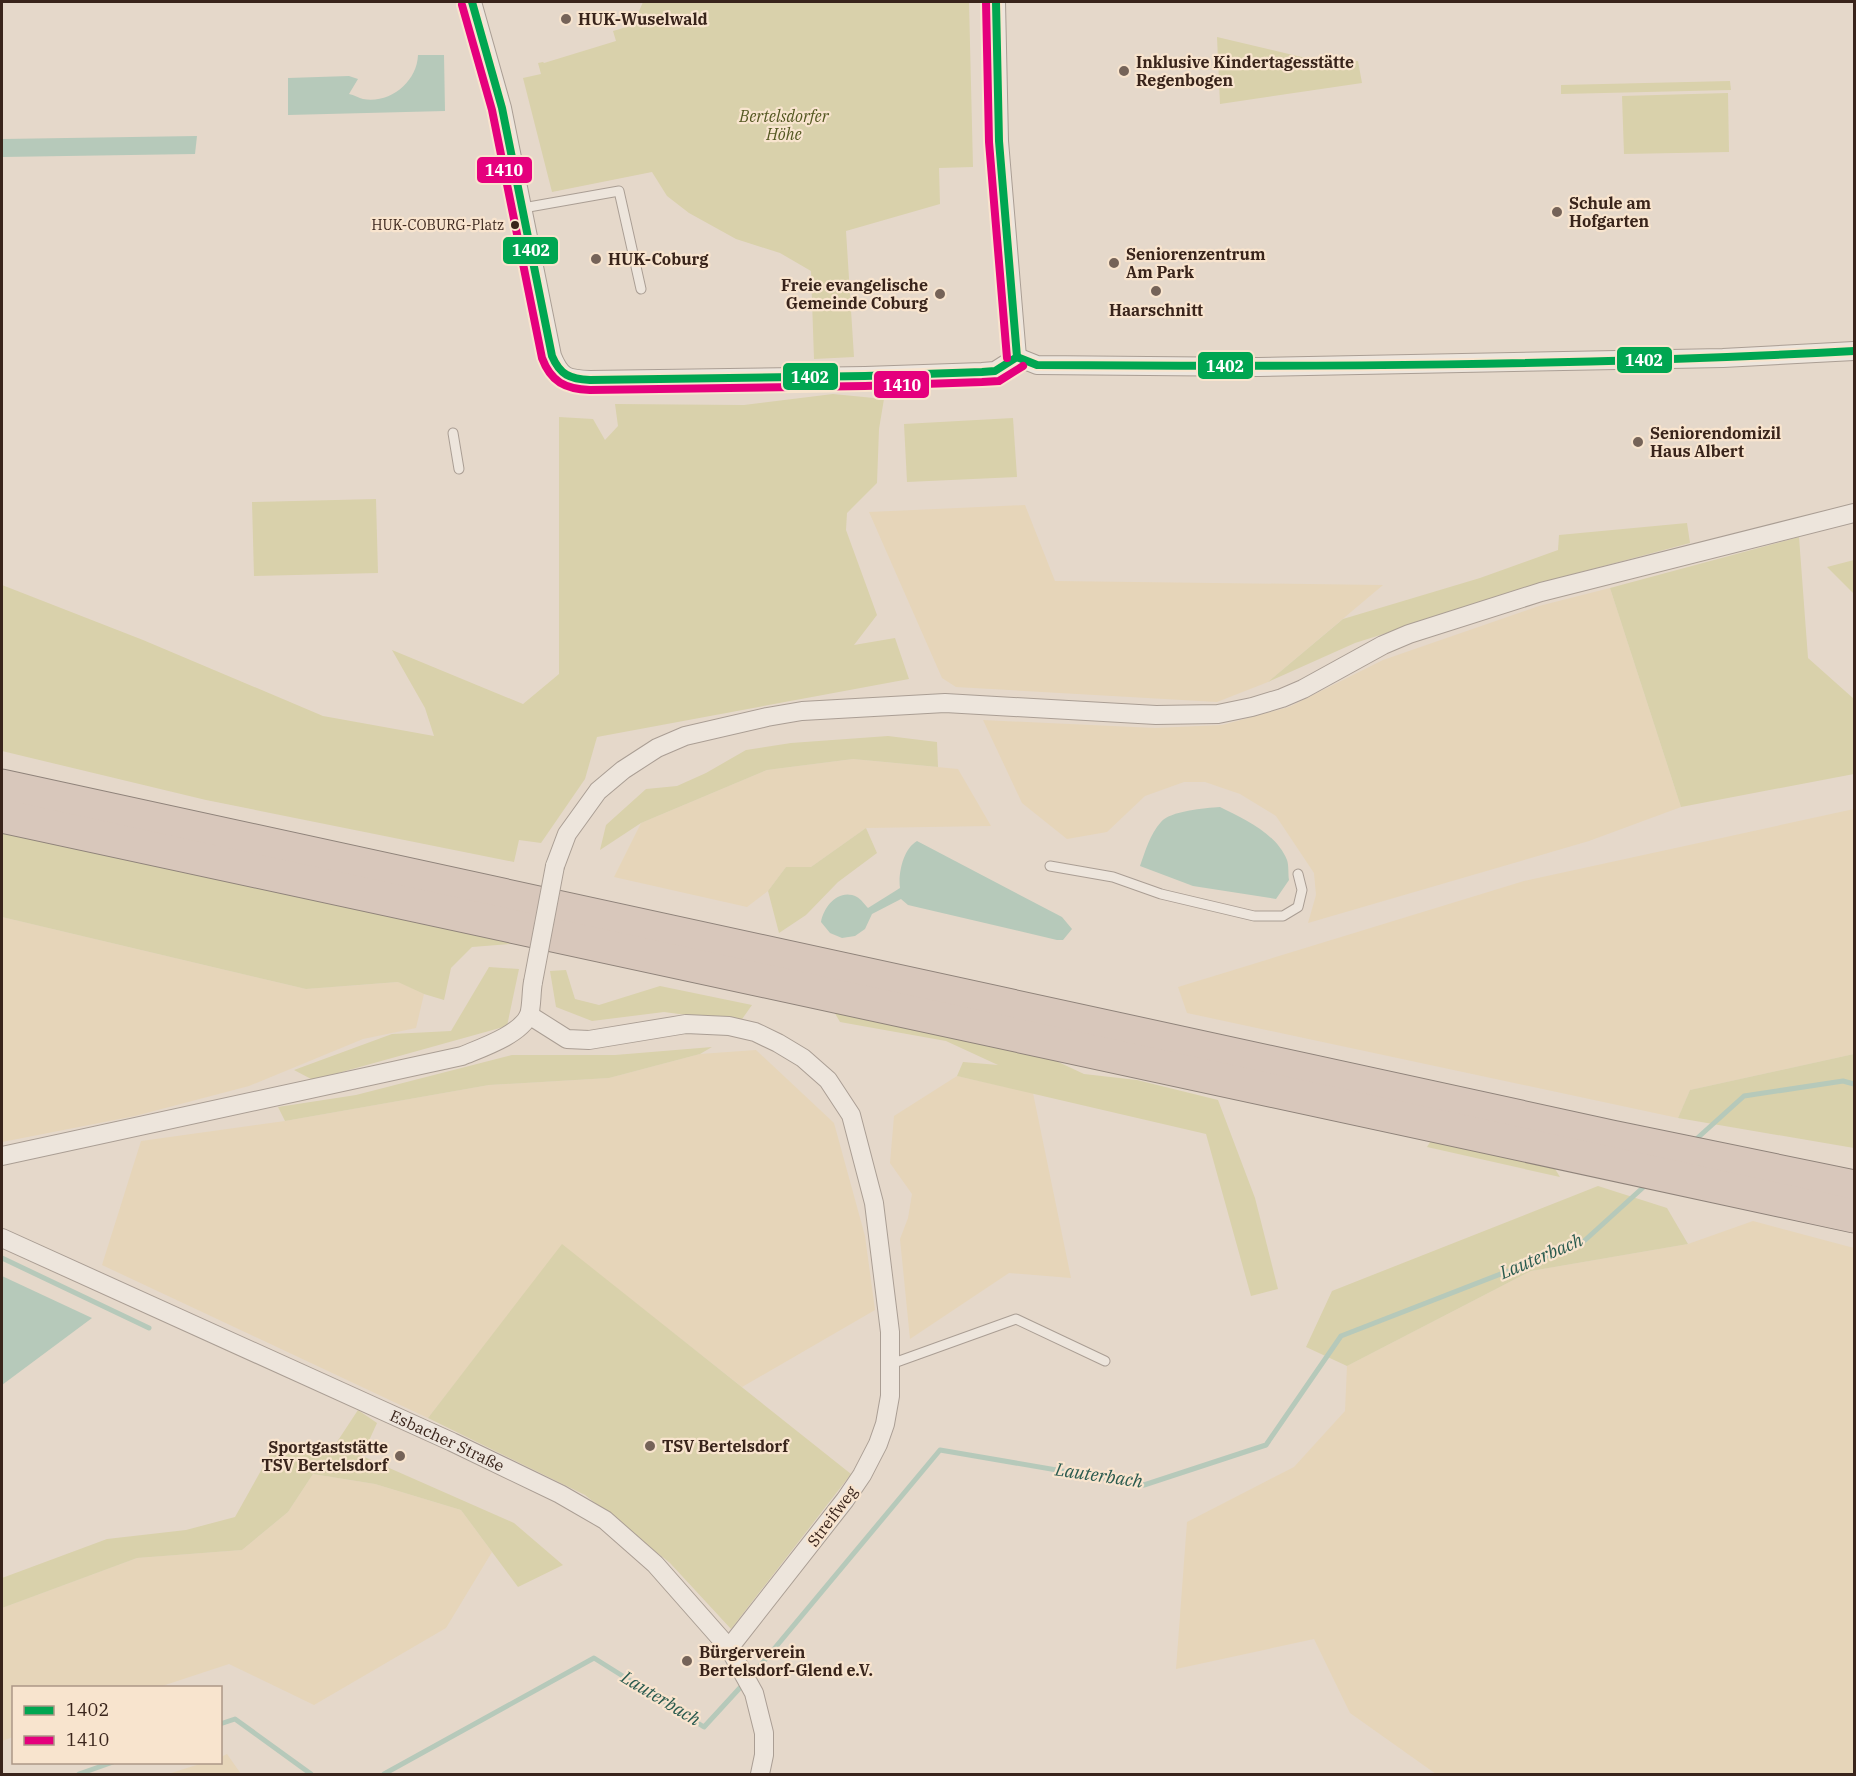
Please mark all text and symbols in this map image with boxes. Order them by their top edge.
place label: HUK-Wuselwald [578,9,708,29]
marker: HUK-Wuselwald [559,12,573,26]
place label: Inklusive Kindertagesstätte Regenbogen [1136,52,1354,90]
marker: Inklusive Kindertagesstätte Regenbogen [1117,64,1131,78]
park label: Bertelsdorfer Höhe [738,106,830,144]
line badge: 1410 [476,156,533,184]
text: 1410 [485,160,524,180]
place label: Schule am Hofgarten [1569,193,1652,231]
marker: Schule am Hofgarten [1550,205,1564,219]
place label: HUK-COBURG-Platz [372,216,504,234]
marker: HUK-COBURG-Platz [509,219,521,231]
line badge: 1402 [502,236,559,265]
text: 1402 [512,240,550,260]
place label: Seniorenzentrum Am Park [1126,244,1266,282]
place label: HUK-Coburg [608,249,709,269]
marker: HUK-Coburg [589,252,603,266]
marker: Seniorenzentrum Am Park [1107,256,1121,270]
place label: Freie evangelische Gemeinde Coburg [781,275,929,313]
marker: Haarschnitt [1149,284,1163,298]
marker: Freie evangelische Gemeinde Coburg [933,287,947,301]
place label: Haarschnitt [1109,300,1203,320]
line badge: 1402 [1616,346,1673,374]
text: 1402 [1625,350,1663,370]
line badge: 1402 [1197,351,1254,380]
text: 1402 [1206,356,1244,376]
line badge: 1402 [782,362,839,391]
text: 1402 [791,367,829,387]
line badge: 1410 [873,370,930,399]
text: 1410 [883,375,922,395]
place label: Seniorendomizil Haus Albert [1650,423,1781,461]
marker: Seniorendomizil Haus Albert [1631,435,1645,449]
water label: Lauterbach [1495,1228,1586,1284]
street label: Esbacher Straße [387,1405,508,1476]
place label: TSV Bertelsdorf [662,1436,790,1456]
place label: Sportgaststätte TSV Bertelsdorf [261,1437,390,1475]
marker: TSV Bertelsdorf [643,1439,657,1453]
marker: Sportgaststätte TSV Bertelsdorf [393,1449,407,1463]
water label: Lauterbach [1053,1457,1144,1493]
street label: Streifweg [803,1481,861,1550]
place label: Bürgerverein Bertelsdorf-Glend e.V. [699,1642,873,1680]
marker: Bürgerverein Bertelsdorf-Glend e.V. [680,1654,694,1668]
water label: Lauterbach [616,1665,705,1731]
legend [12,1686,222,1764]
text: 1402 [66,1698,109,1721]
text: 1410 [66,1728,109,1751]

